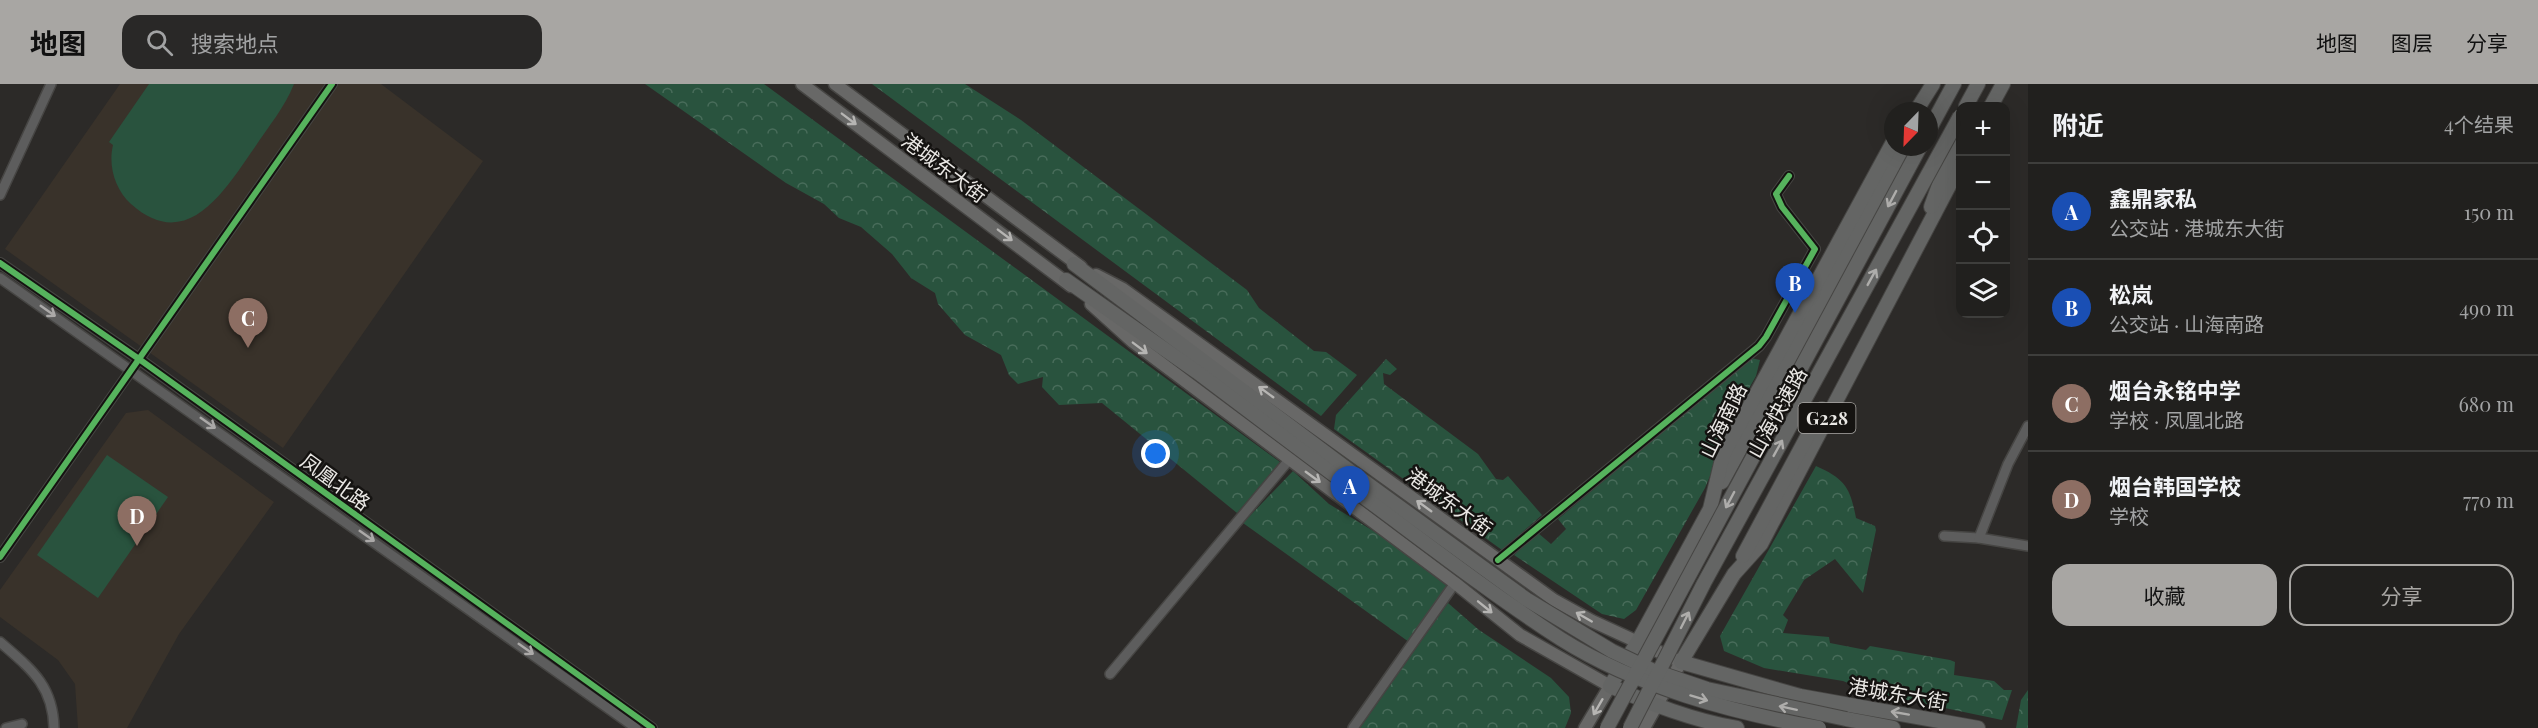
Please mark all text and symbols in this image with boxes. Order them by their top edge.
search box [122,15,542,69]
text: 地图 [30,24,86,61]
icon: search [143,26,176,59]
text: 搜索地点 [191,28,279,58]
text: 地图 [2316,28,2358,56]
text: 图层 [2391,28,2433,56]
text: 分享 [2466,28,2508,56]
north arrow [1884,102,1938,156]
map controls [1956,102,2010,318]
button: + [1956,102,2010,156]
text: 附近 [2052,107,2104,142]
text: 4个结果 [2444,110,2514,137]
one-way arrow [840,113,856,125]
street label: 港城东大街 [897,126,993,208]
button: − [1956,156,2010,210]
text: 鑫鼎家私 [2109,183,2197,213]
one-way arrow [1886,189,1897,207]
text: A [2065,198,2078,225]
text: 150 m [2464,198,2514,225]
button: locate [1956,210,2010,264]
text: 公交站 · 港城东大街 [2109,214,2284,241]
one-way arrow [997,229,1013,242]
pin: B [1776,264,1814,313]
button: layers [1956,264,2010,318]
one-way arrow [1867,269,1878,287]
text: 松岚 [2109,279,2153,309]
text: B [2065,294,2078,321]
text: 490 m [2459,294,2514,321]
pin: C [228,298,268,348]
one-way arrow [40,305,56,317]
text: 公交站 · 山海南路 [2109,310,2264,337]
one-way arrow [1132,341,1148,354]
street label: 山海快速路 [1740,362,1812,462]
text: 烟台永铭中学 [2109,375,2241,405]
street label: 山海南路 [1692,378,1752,462]
one-way arrow [1258,386,1274,398]
text: C [2064,390,2079,417]
text: 680 m [2459,390,2514,417]
road number: G228 [1798,403,1856,433]
text: 学校 · 凤凰北路 [2109,406,2244,433]
one-way arrow [199,417,215,429]
your location [1141,439,1170,468]
one-way arrow [1773,440,1784,458]
street label: 凤凰北路 [296,447,376,515]
street label: 港城东大街 [1402,461,1498,541]
pin: A [1330,466,1370,516]
one-way arrow [1305,471,1321,483]
text: 烟台韩国学校 [2109,471,2241,501]
text: D [2064,486,2079,513]
text: 770 m [2463,486,2514,513]
one-way arrow [1724,490,1735,508]
pin: D [118,496,156,546]
one-way arrow [1417,500,1433,512]
text: 学校 [2109,502,2149,529]
one-way arrow [358,530,374,542]
button: 收藏 [2052,564,2277,626]
button: 分享 [2289,564,2514,626]
one-way arrow [1477,601,1493,614]
one-way arrow [1576,611,1594,622]
one-way arrow [1680,611,1692,629]
one-way arrow [517,643,533,655]
street label: 港城东大街 [1846,671,1950,715]
one-way arrow [1689,694,1708,705]
one-way arrow [1591,698,1603,715]
one-way arrow [1779,702,1799,713]
one-way arrow [1890,708,1910,719]

